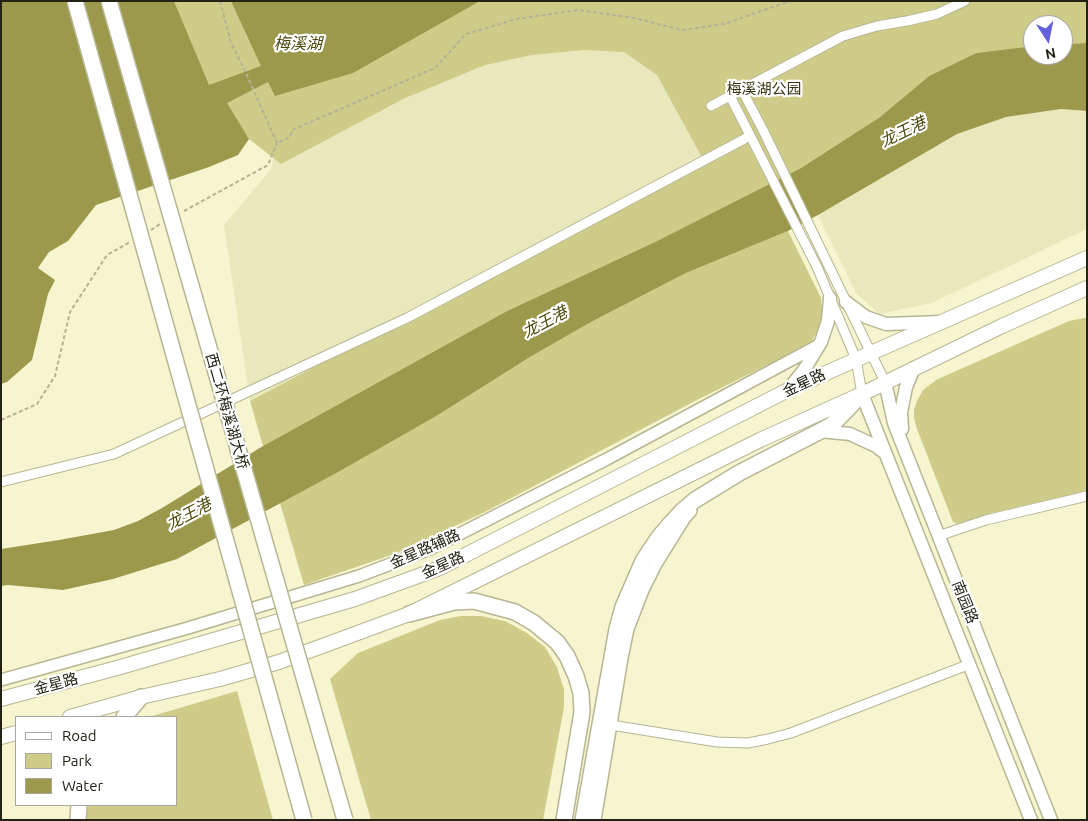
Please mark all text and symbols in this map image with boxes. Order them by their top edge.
north arrow [1023,15,1073,65]
water label: 梅溪湖 [274,34,322,54]
text: N [1044,45,1057,63]
park label: 梅溪湖公园 [727,80,801,98]
water label: 龙王港 [877,113,929,151]
water label: 龙王港 [519,302,571,342]
street label: 西二环梅溪湖大桥 [202,351,252,471]
street label: 金星路 [780,365,828,401]
water label: 龙王港 [163,494,215,534]
street label: 金星路辅路 [387,526,463,572]
street label: 金星路 [419,548,467,582]
street label: 南园路 [948,578,982,626]
street label: 金星路 [32,669,80,699]
legend [15,716,178,806]
text: Road [62,727,97,744]
text: Park [62,752,92,769]
text: Water [62,777,103,794]

